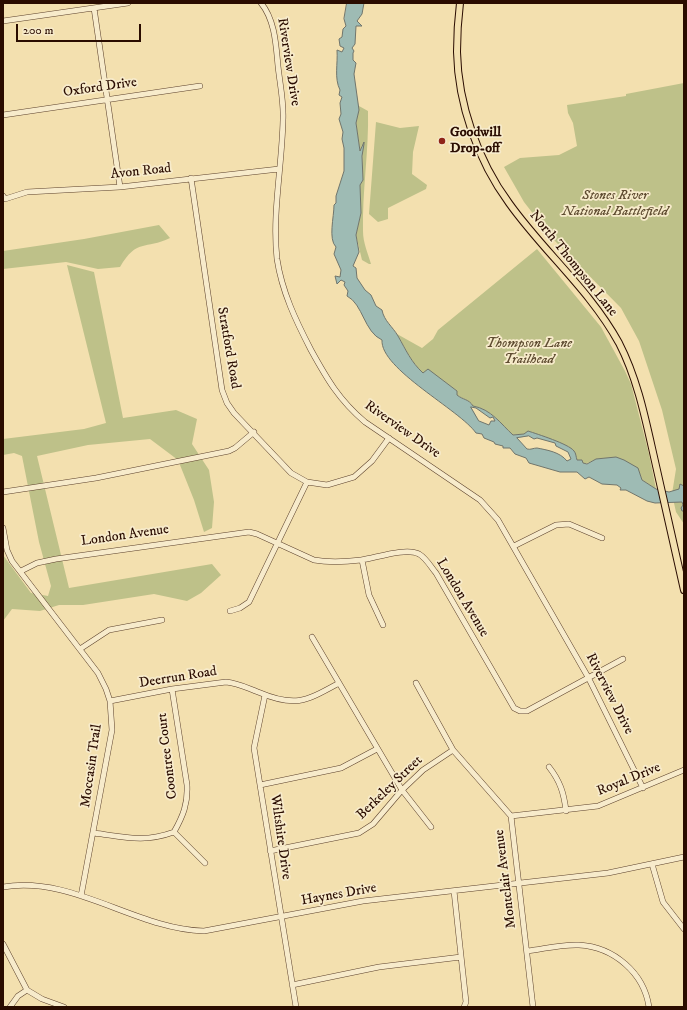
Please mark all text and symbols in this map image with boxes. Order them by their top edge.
scale bar [18,16,143,42]
street label: Riverview Drive [273,17,303,107]
text: 200 m [23,23,53,38]
street label: Oxford Drive [62,75,138,101]
place label: Goodwill Drop-off [450,125,501,158]
marker: Goodwill Drop-off [437,136,447,146]
street label: Avon Road [110,160,172,184]
park label: Stones River National Battlefield [562,188,668,220]
street label: North Thompson Lane [525,208,621,320]
street label: Stratford Road [213,306,243,390]
park label: Thompson Lane Trailhead [486,336,572,368]
street label: Riverview Drive [361,398,443,462]
street label: London Avenue [80,522,170,550]
street label: London Avenue [432,556,492,640]
street label: Riverview Drive [581,651,637,737]
street label: Deerrun Road [138,664,218,692]
street label: Coontree Court [154,712,182,800]
street label: Moccasin Trail [78,723,106,809]
street label: Berkeley Street [354,752,426,824]
street label: Royal Drive [595,760,663,800]
street label: Wiltshire Drive [266,793,294,881]
street label: Montclair Avenue [492,829,520,929]
street label: Haynes Drive [300,880,378,910]

